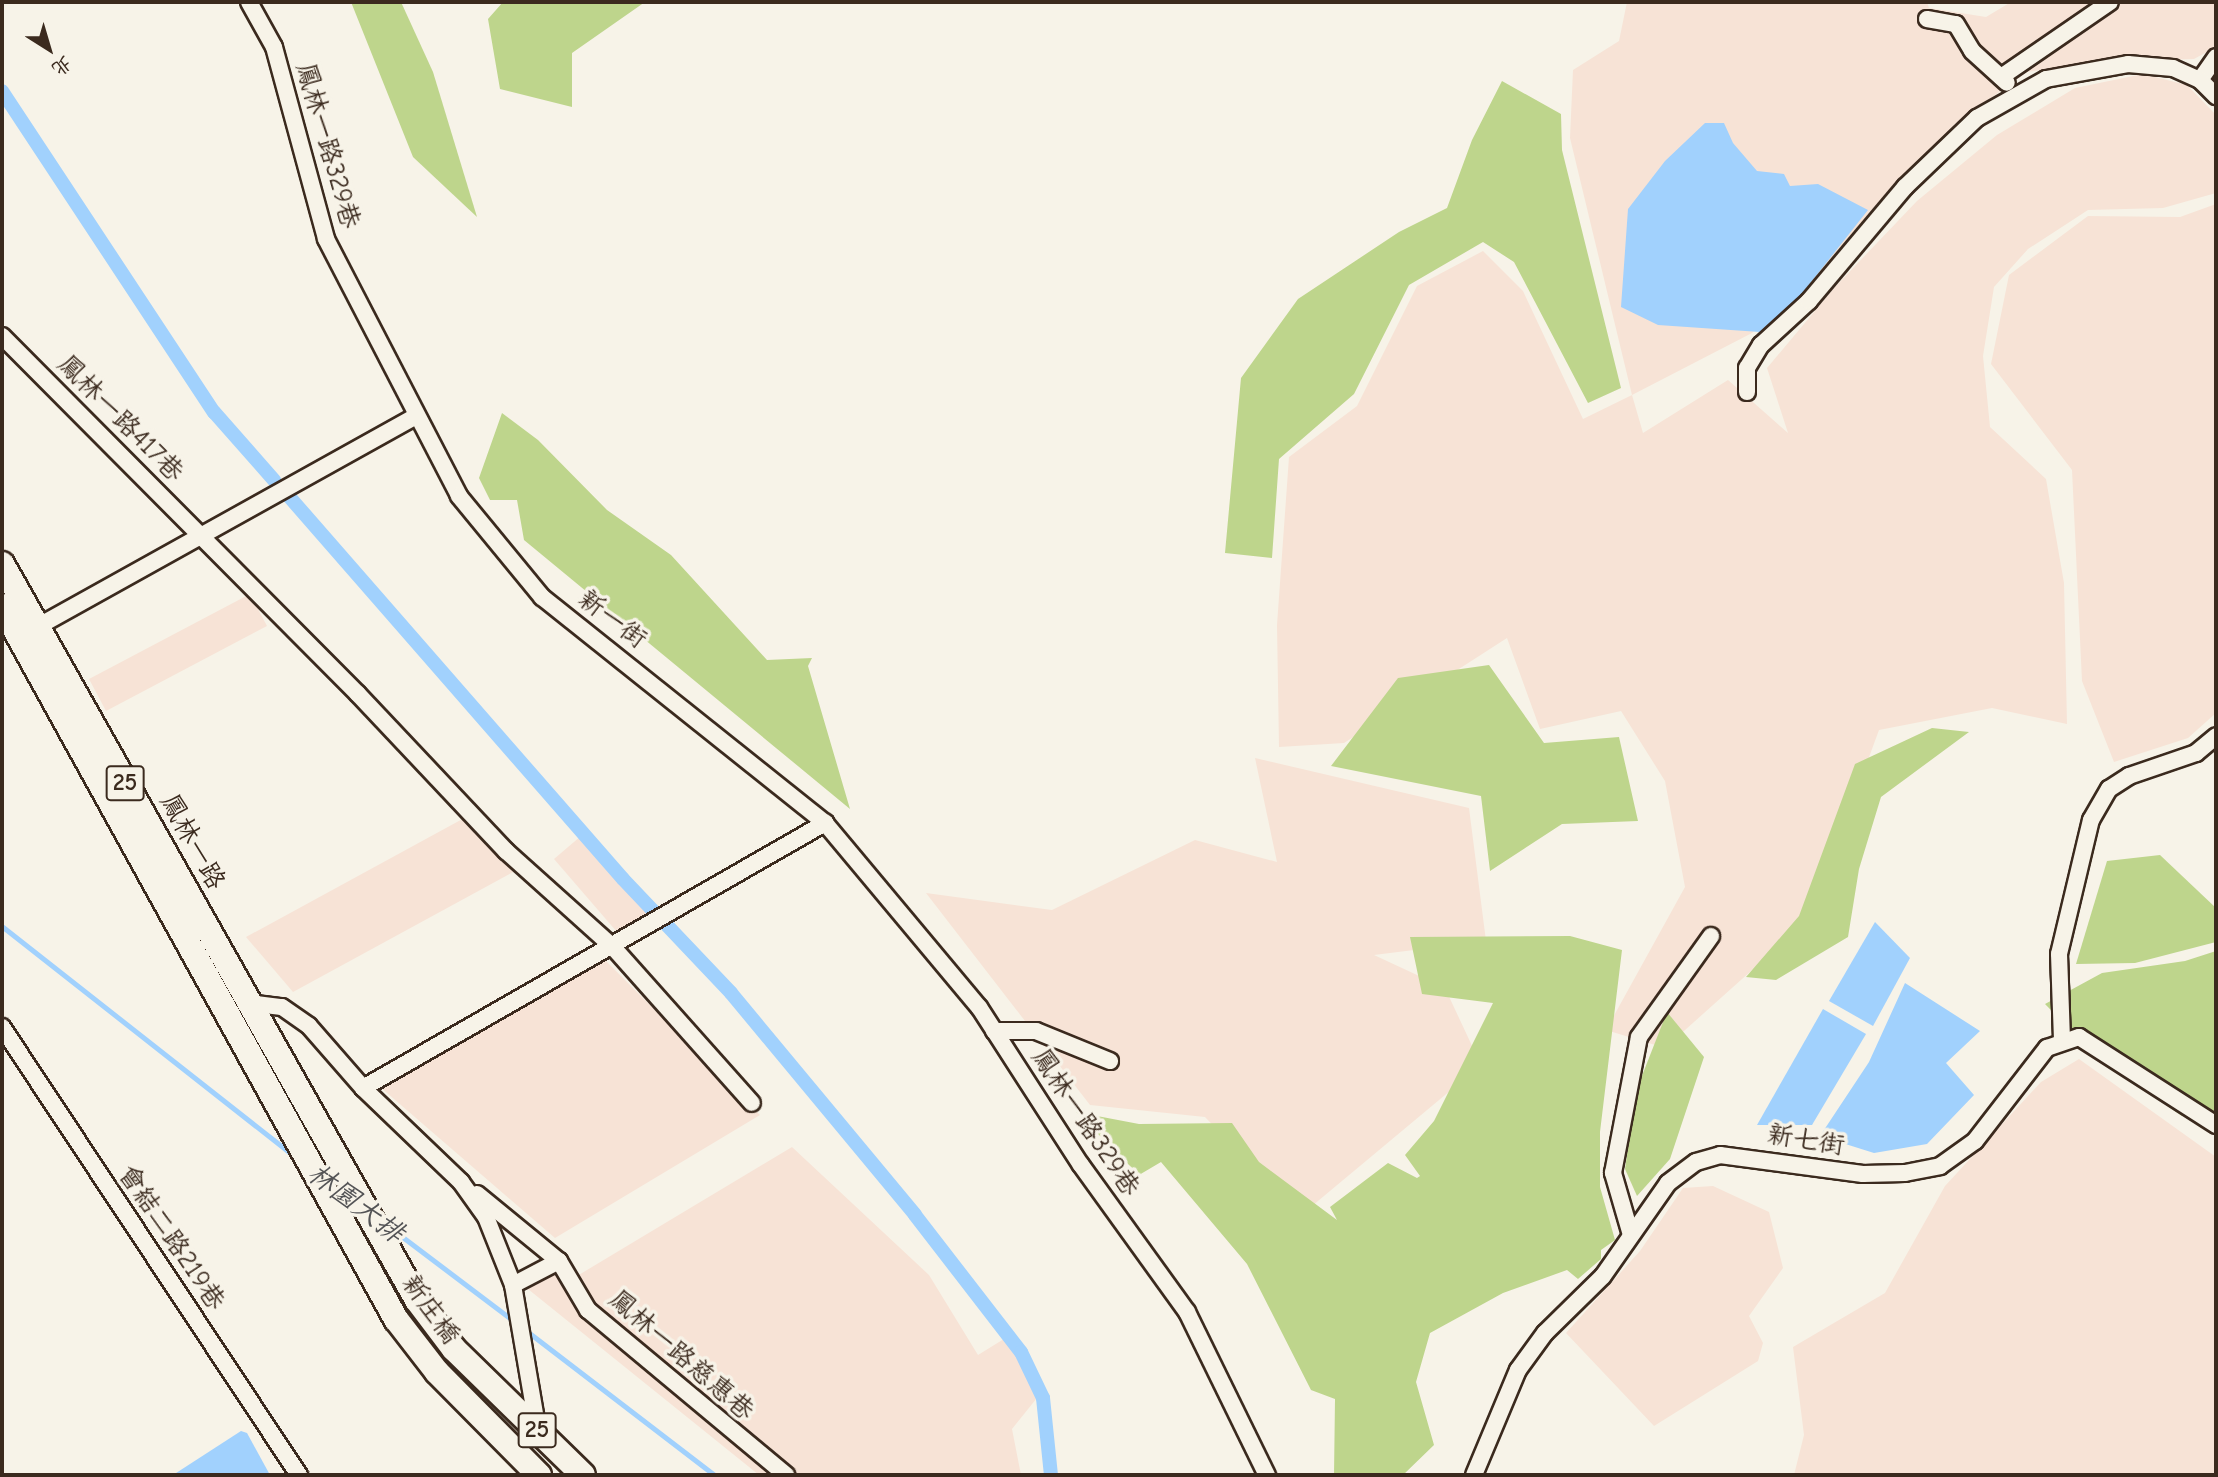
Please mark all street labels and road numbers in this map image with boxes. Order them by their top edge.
street label: 鳳林一路329巷 [288,60,366,232]
street label: 鳳林一路417巷 [51,350,189,488]
street label: 新一街 [571,584,653,656]
road number: 25 [104,762,146,804]
street label: 鳳林一路 [153,789,231,895]
street label: 鳳林一路329巷 [1024,1044,1146,1202]
street label: 新七街 [1765,1119,1847,1163]
street label: 會結二路219巷 [111,1160,231,1316]
street label: 新庄橋 [394,1269,466,1351]
street label: 鳳林一路慈惠巷 [602,1285,760,1427]
road number: 25 [516,1410,558,1450]

